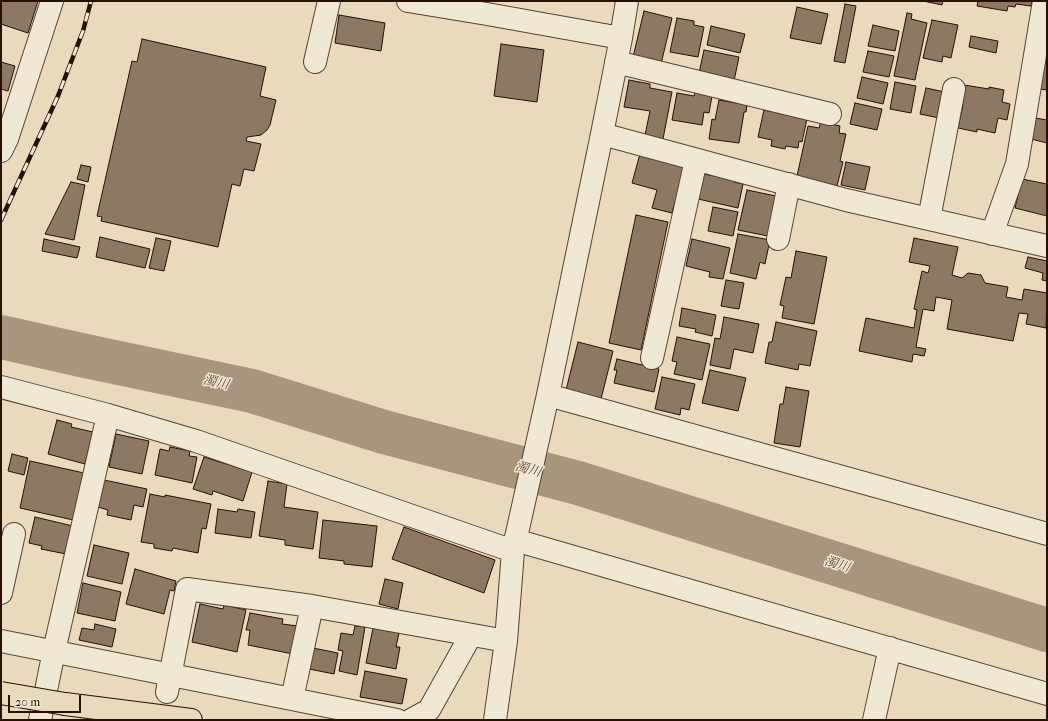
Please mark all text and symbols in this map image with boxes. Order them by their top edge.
water label: 濁川 [202,373,230,393]
water label: 濁川 [513,459,543,481]
water label: 濁川 [822,554,852,576]
scale bar [10,687,83,713]
text: 20 m [15,695,40,709]

